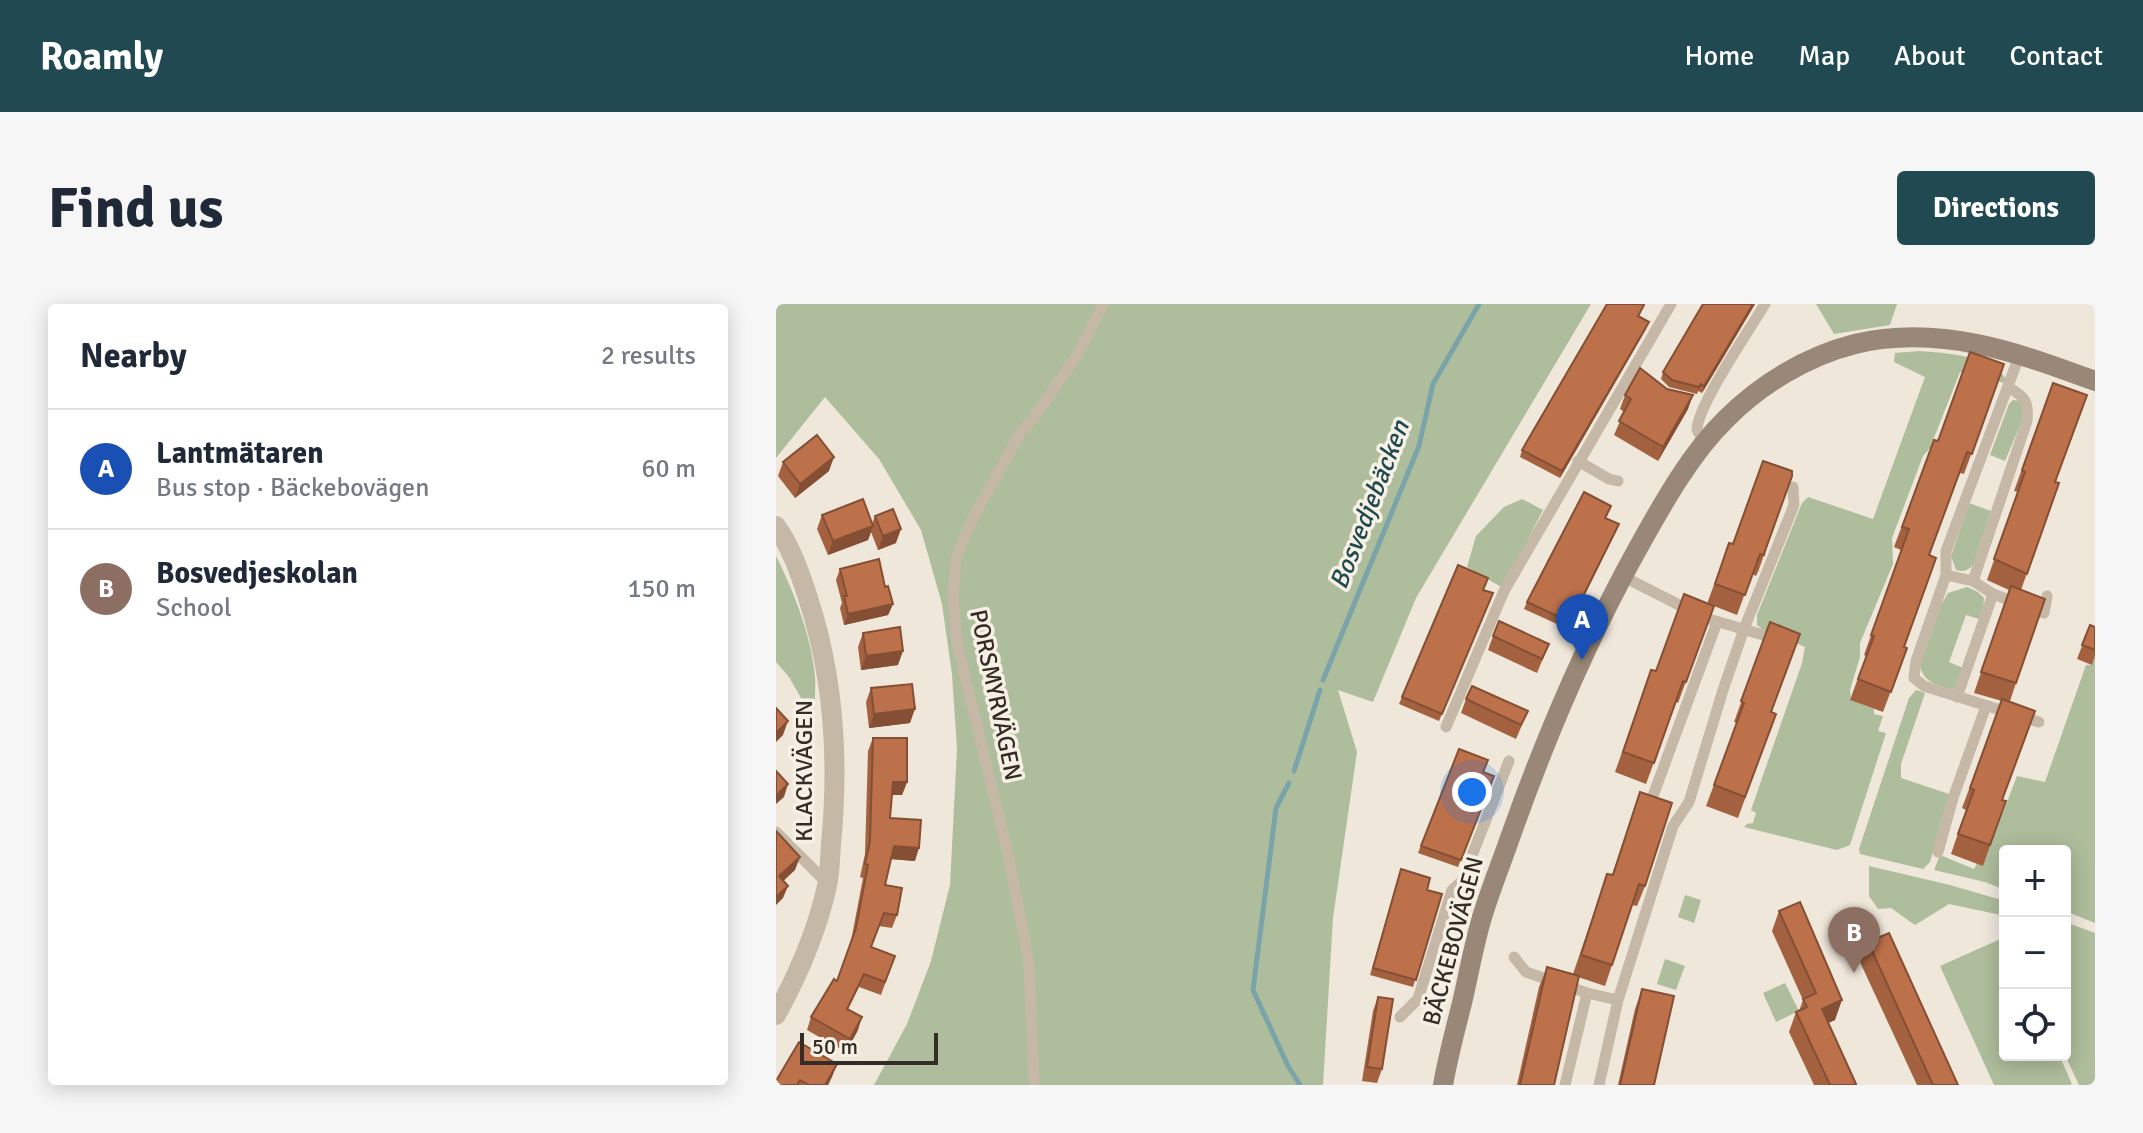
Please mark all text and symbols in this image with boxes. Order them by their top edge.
text: Roamly [40,33,163,80]
text: Home [1685,39,1754,73]
text: Map [1798,39,1850,73]
text: About [1894,39,1966,73]
text: Contact [2010,39,2103,73]
button: Directions [1897,171,2095,245]
text: Find us [48,174,223,243]
text: Nearby [80,335,187,377]
text: 2 results [601,340,696,372]
water label: Bosvedjebäcken [1323,416,1417,594]
text: Lantmätaren [156,435,324,472]
text: A [98,453,114,485]
text: 60 m [641,453,696,485]
text: Bus stop · Bäckebovägen [156,472,429,504]
text: Bosvedjeskolan [156,555,358,592]
text: B [98,573,114,605]
text: 150 m [627,573,696,605]
text: School [156,592,232,624]
pin: A [1556,594,1608,660]
street label: PORSMYRVÄGEN [963,607,1029,783]
street label: KLACKVÄGEN [789,700,819,842]
your location [1452,772,1492,812]
map controls [1999,845,2071,1061]
button: + [1999,845,2071,917]
street label: BÄCKEBOVÄGEN [1416,853,1490,1029]
pin: B [1828,907,1880,973]
button: − [1999,917,2071,989]
button: locate [1999,989,2071,1061]
scale bar [800,1029,938,1065]
text: 50 m [812,1033,858,1060]

